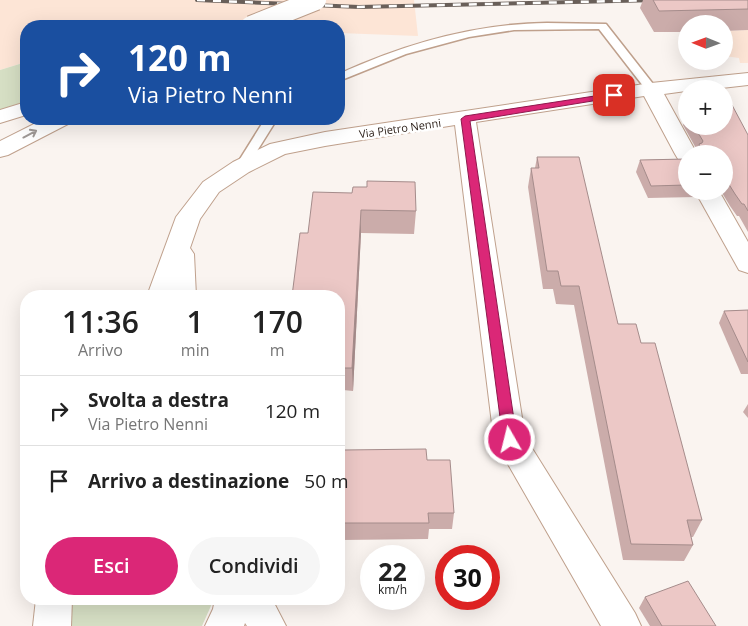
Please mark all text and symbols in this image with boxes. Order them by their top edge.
north arrow [678,15,732,70]
map controls [678,15,733,200]
text: 120 m [128,34,232,81]
icon: right [45,40,110,105]
pin [593,74,635,116]
text: Via Pietro Nenni [128,79,293,109]
button: + [678,80,733,135]
icon: arrive [600,81,628,109]
street label: Via Pietro Nenni [358,115,442,141]
one-way arrow [22,129,37,138]
button: − [678,145,733,200]
text: 11:36 [62,301,139,342]
text: 1 [187,301,204,342]
text: 170 [252,301,303,342]
text: Arrivo [78,339,123,361]
text: min [181,339,210,361]
text: m [270,339,285,361]
text: Svolta a destra [88,387,229,413]
icon: right [45,397,73,425]
text: 120 m [265,398,320,424]
text: Via Pietro Nenni [88,413,208,435]
position arrow [483,413,535,465]
icon: arrive [45,467,73,495]
text: Arrivo a destinazione [88,468,289,494]
text: 50 m [304,468,349,494]
button: Esci [45,537,178,595]
button: Condividi [188,537,320,595]
speed limit sign: 30 [435,545,500,610]
text: 22 [378,554,407,588]
text: km/h [378,581,407,598]

